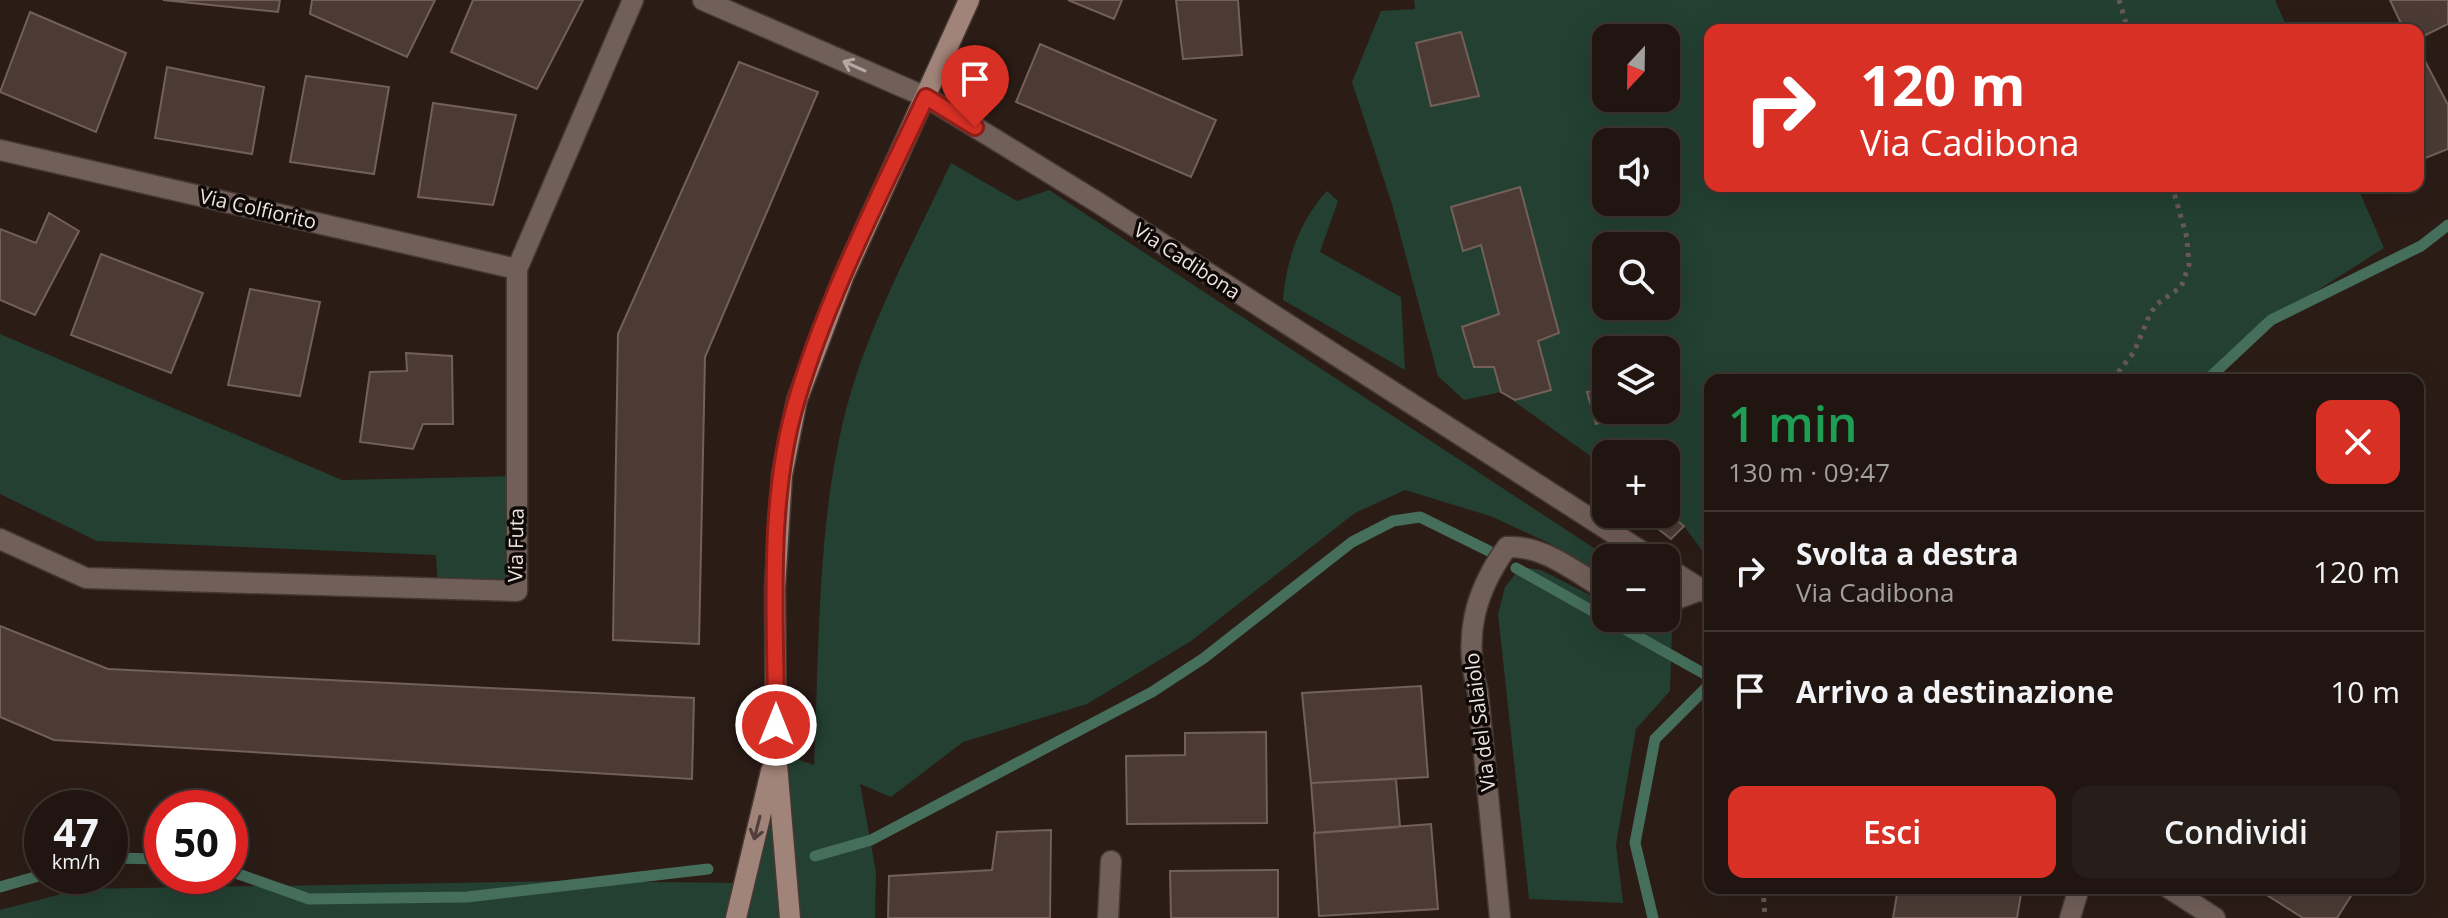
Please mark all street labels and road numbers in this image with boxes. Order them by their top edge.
street label: Via Colfiorito [197,182,319,235]
street label: Via Cadibona [1129,216,1246,305]
street label: Via Futa [501,508,530,582]
street label: Via del Salaiolo [1458,651,1501,793]

